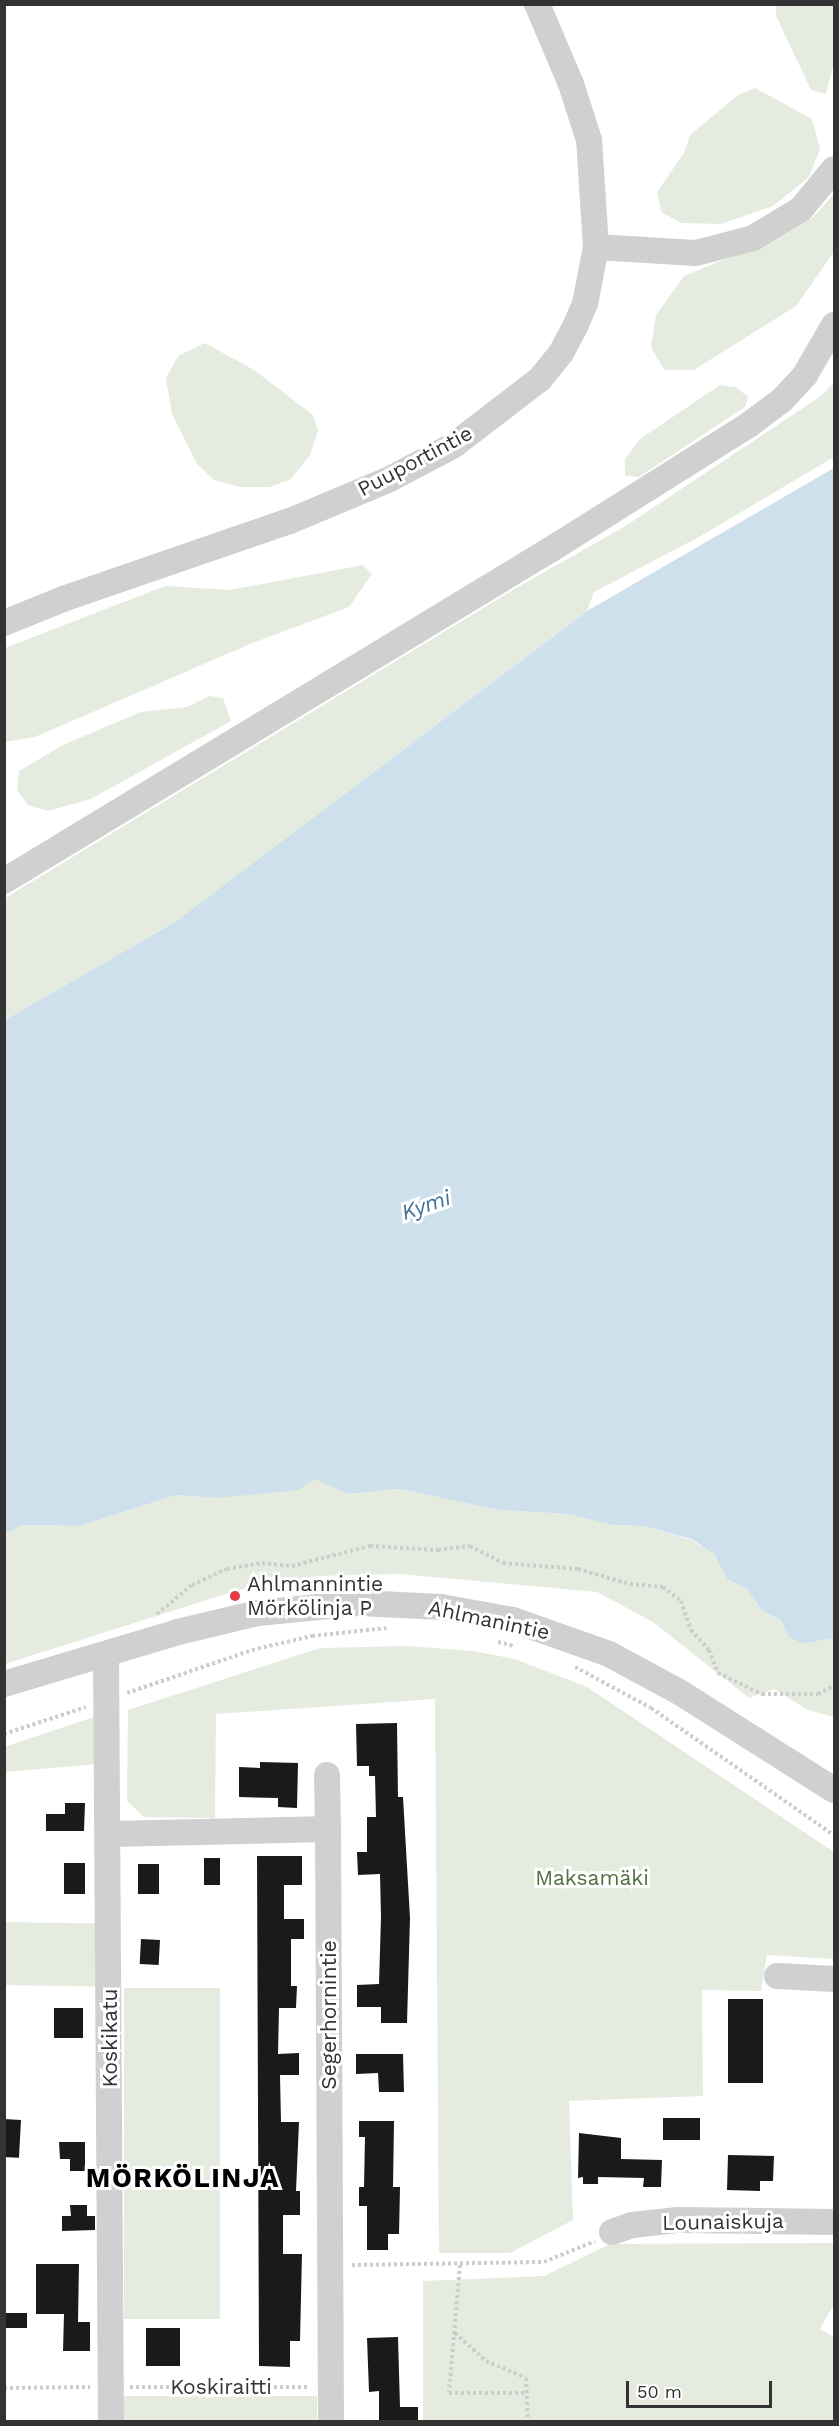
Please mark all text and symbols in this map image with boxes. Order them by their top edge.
street label: Puuportintie [353,420,477,502]
water label: Kymi [398,1184,454,1226]
place label: Ahlmannintie Mörkölinja P [247,1571,383,1621]
marker: Ahlmannintie Mörkölinja P [228,1589,242,1603]
street label: Ahlmanintie [426,1595,552,1645]
park label: Maksamäki [535,1865,649,1891]
street label: Segerhornintie [316,1940,342,2090]
street label: Koskikatu [97,1989,123,2087]
district label: MÖRKÖLINJA [86,2163,280,2195]
street label: Lounaiskuja [662,2208,784,2236]
scale bar [629,2369,774,2407]
street label: Koskiraitti [170,2374,272,2400]
text: 50 m [637,2381,682,2402]

